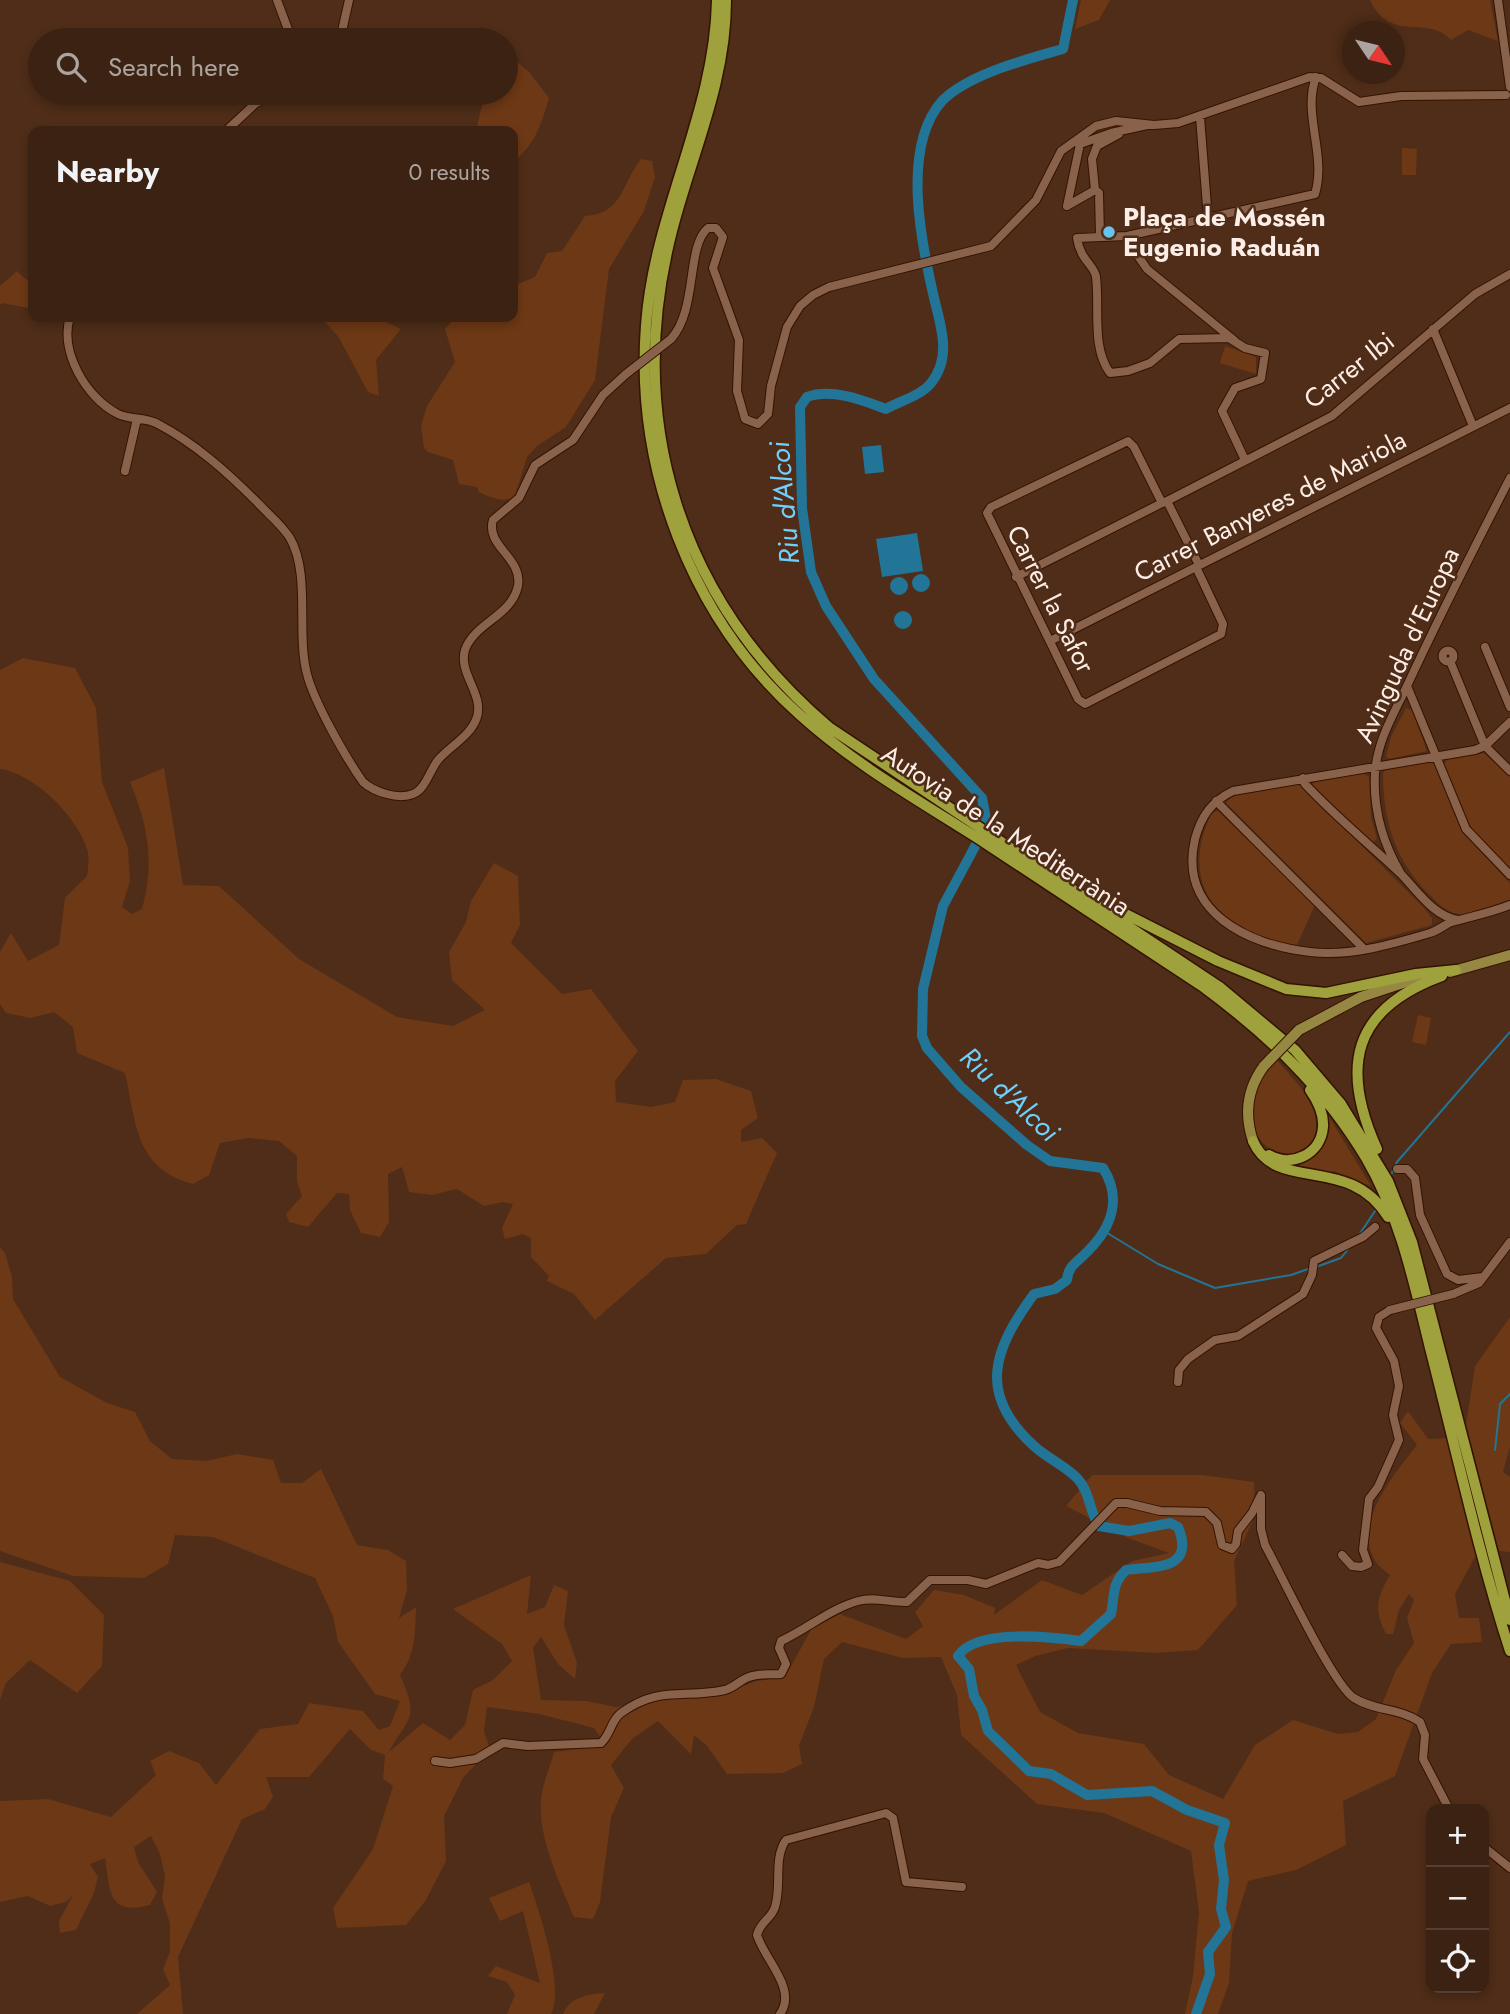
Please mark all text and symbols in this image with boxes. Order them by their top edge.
north arrow [1342,21,1405,84]
search box [28,28,518,105]
icon: search [52,48,90,86]
text: Search here [108,48,240,86]
text: Nearby [56,150,159,193]
text: 0 results [408,155,490,189]
place label: Plaça de Mossén Eugenio Raduán [1123,198,1326,266]
marker: Plaça de Mossén Eugenio Raduán [1101,224,1117,240]
street label: Carrer Ibi [1296,322,1402,418]
street label: Carrer Banyeres de Mariola [1127,421,1413,591]
water label: Riu d'Alcoi [759,439,810,566]
street label: Carrer la Safor [997,518,1105,680]
street label: Avinguda d'Europa [1345,541,1469,749]
street label: Autovia de la Mediterrània [874,735,1138,925]
water label: Riu d'Alcoi [951,1037,1069,1152]
map controls [1426,1804,1489,1993]
button: + [1426,1804,1489,1867]
button: − [1426,1867,1489,1930]
button: locate [1426,1930,1489,1993]

